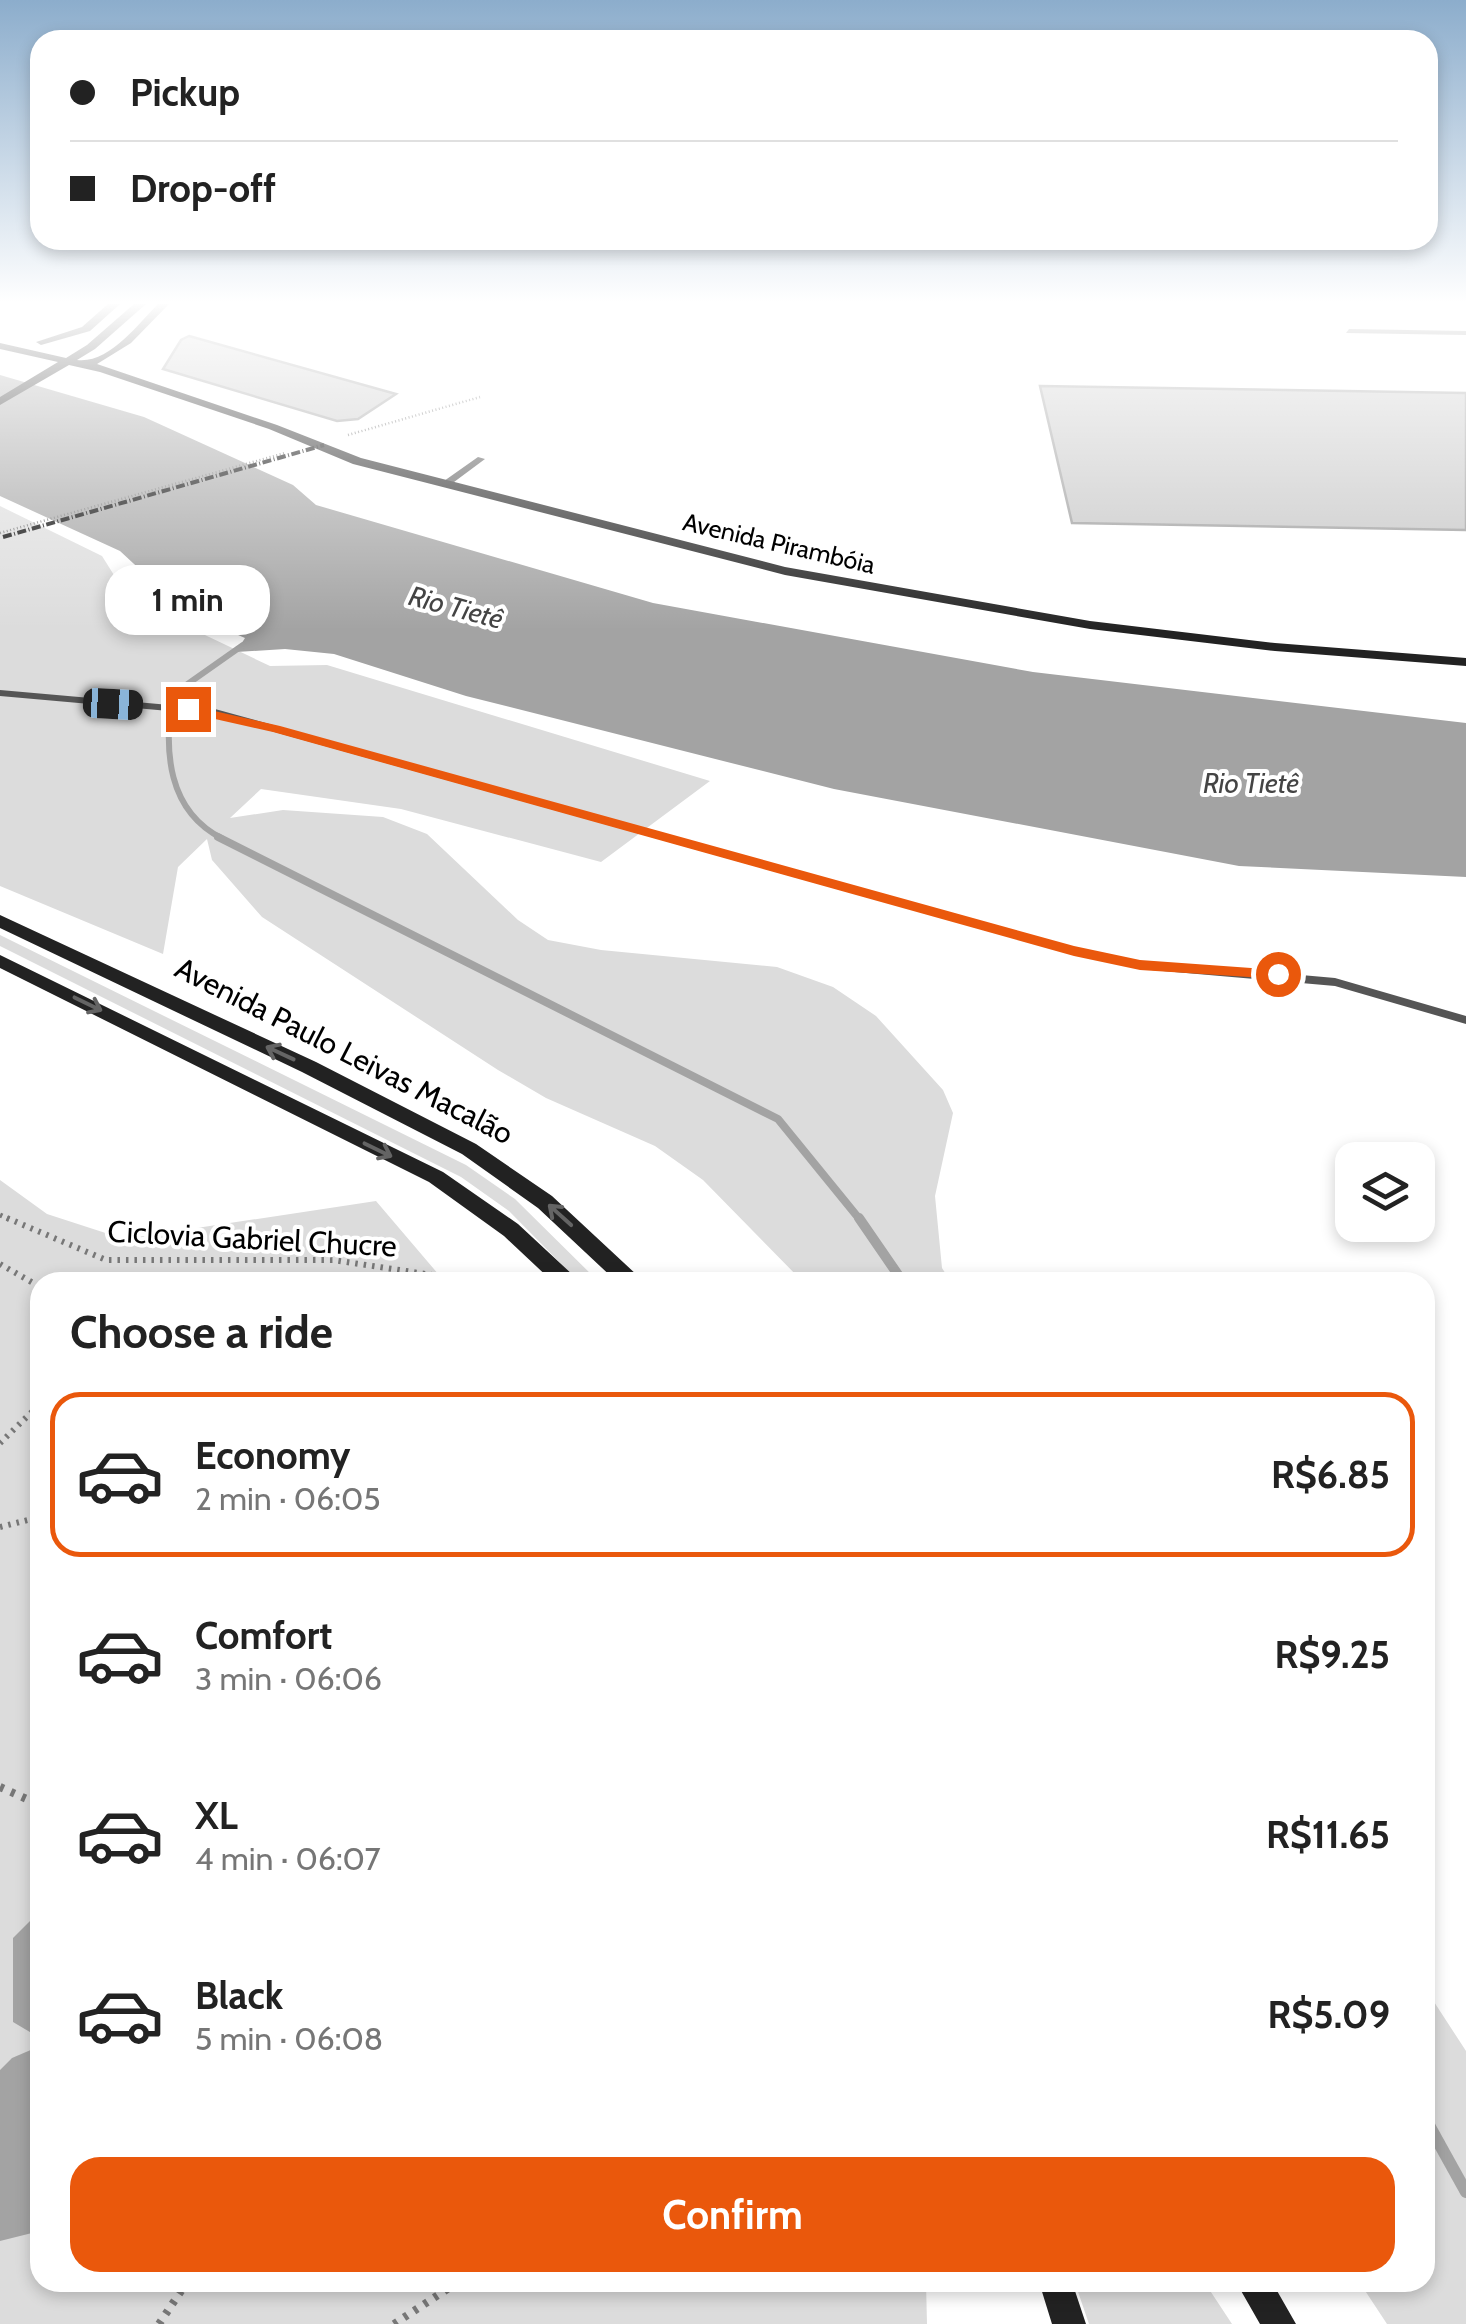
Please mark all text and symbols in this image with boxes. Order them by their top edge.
text: Pickup [130,69,240,116]
text: Drop-off [130,165,276,212]
street label: Avenida Pirambóia [680,506,878,580]
callout: 1 min [106,564,270,634]
water label: Rio Tietê [405,578,507,636]
text: 1 min [151,580,224,619]
car [82,687,144,721]
route end [166,687,211,732]
water label: Rio Tietê [1203,766,1299,800]
street label: Avenida Paulo Leivas Macalão [169,949,519,1152]
route start [1256,952,1301,997]
one-way arrow [72,995,102,1014]
one-way arrow [266,1043,296,1062]
one-way arrow [362,1141,392,1160]
map controls [1335,1142,1435,1242]
button: layers [1335,1142,1435,1242]
one-way arrow [548,1204,573,1227]
street label: Ciclovia Gabriel Chucre [106,1212,398,1265]
text: Choose a ride [70,1305,333,1359]
icon: car [75,1430,165,1520]
text: Economy [195,1432,350,1479]
text: R$6.85 [1271,1451,1390,1498]
text: 2 min · 06:05 [195,1479,381,1518]
icon: car [75,1610,165,1700]
text: Comfort [195,1612,332,1659]
text: R$9.25 [1275,1631,1390,1678]
text: 3 min · 06:06 [195,1659,382,1698]
icon: car [75,1790,165,1880]
text: XL [195,1792,238,1839]
text: R$11.65 [1266,1811,1390,1858]
text: 4 min · 06:07 [195,1839,381,1878]
icon: car [75,1970,165,2060]
text: Black [195,1972,283,2019]
text: R$5.09 [1267,1991,1390,2038]
text: 5 min · 06:08 [195,2019,383,2058]
button: Confirm [70,2157,1395,2272]

